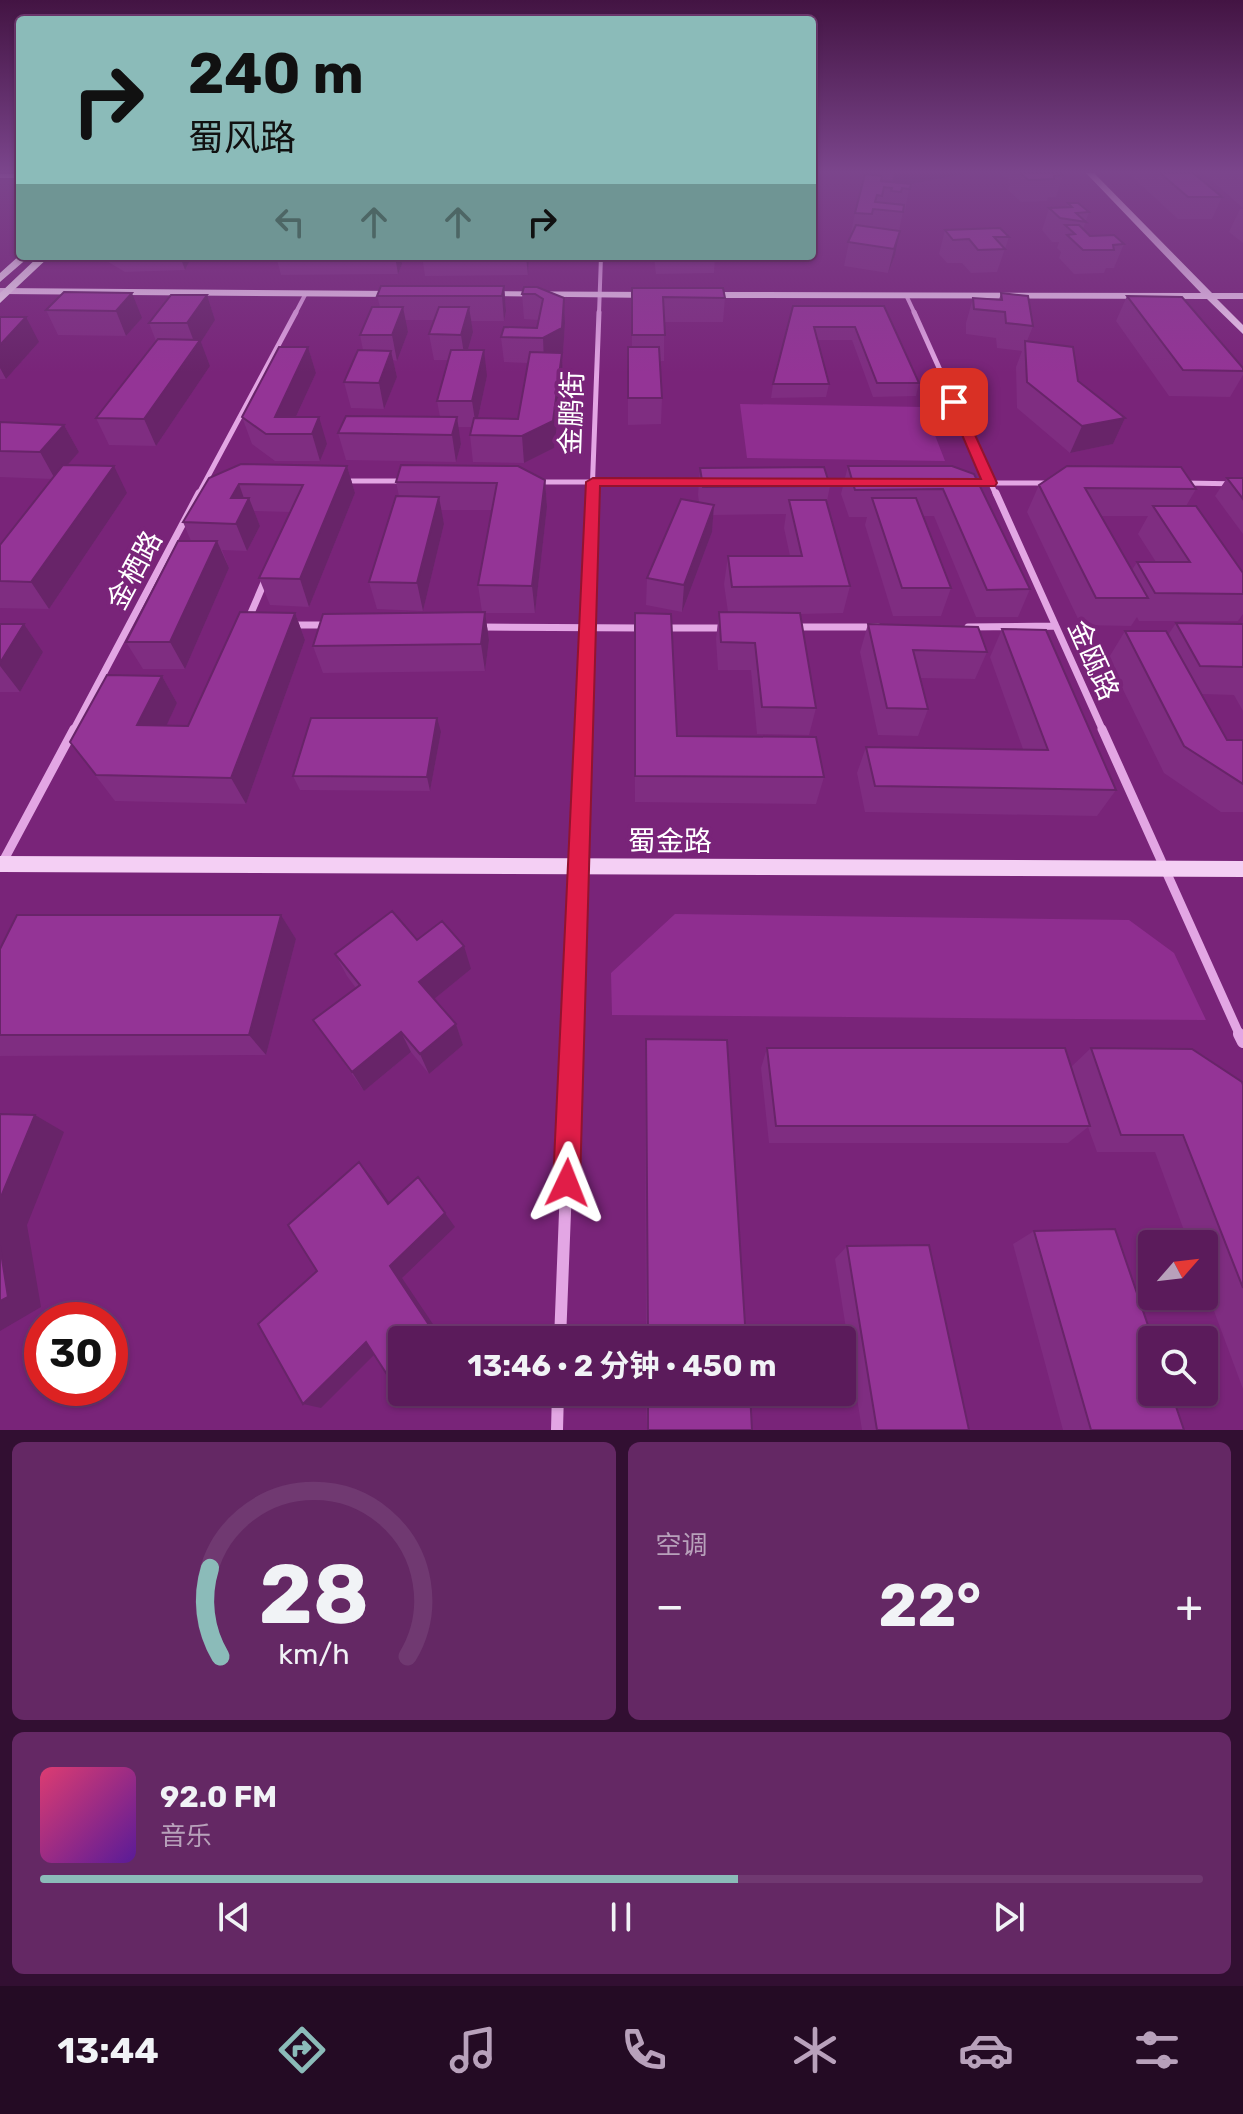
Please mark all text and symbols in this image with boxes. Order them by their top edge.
text: 240 m [188,41,364,107]
icon: right [56,48,160,152]
text: 蜀风路 [188,116,296,159]
icon: left [268,200,312,244]
icon: ahead [352,200,396,244]
icon: ahead [436,200,480,244]
icon: right [520,200,564,244]
pin [920,368,988,436]
street label: 金鹏街 [554,370,589,456]
icon: arrive [932,380,976,424]
street label: 金栖路 [100,525,169,615]
street label: 金瓯路 [1061,615,1126,705]
street label: 蜀金路 [628,825,712,858]
position arrow [525,1141,609,1225]
north arrow [1138,1230,1218,1310]
map controls [1138,1230,1218,1406]
speed limit sign: 30 [24,1302,128,1406]
button: search [1138,1326,1218,1406]
text: 13:46 · 2 分钟 · 450 m [468,1348,776,1384]
text: 空调 [656,1530,708,1561]
text: 28 [259,1545,369,1644]
text: 22° [879,1570,981,1641]
text: − [656,1580,684,1632]
text: + [1176,1580,1203,1632]
text: km/h [278,1637,349,1671]
text: 92.0 FM [160,1779,277,1815]
text: 音乐 [160,1821,212,1852]
icon: previous [212,1895,256,1939]
icon: pause [599,1895,643,1939]
icon: next [987,1895,1031,1939]
icon: directions [274,2022,330,2078]
icon: music [445,2022,501,2078]
icon: phone [616,2022,672,2078]
icon: climate [787,2022,843,2078]
icon: car [958,2022,1014,2078]
icon: filters [1129,2022,1185,2078]
text: 13:44 [58,2029,159,2072]

